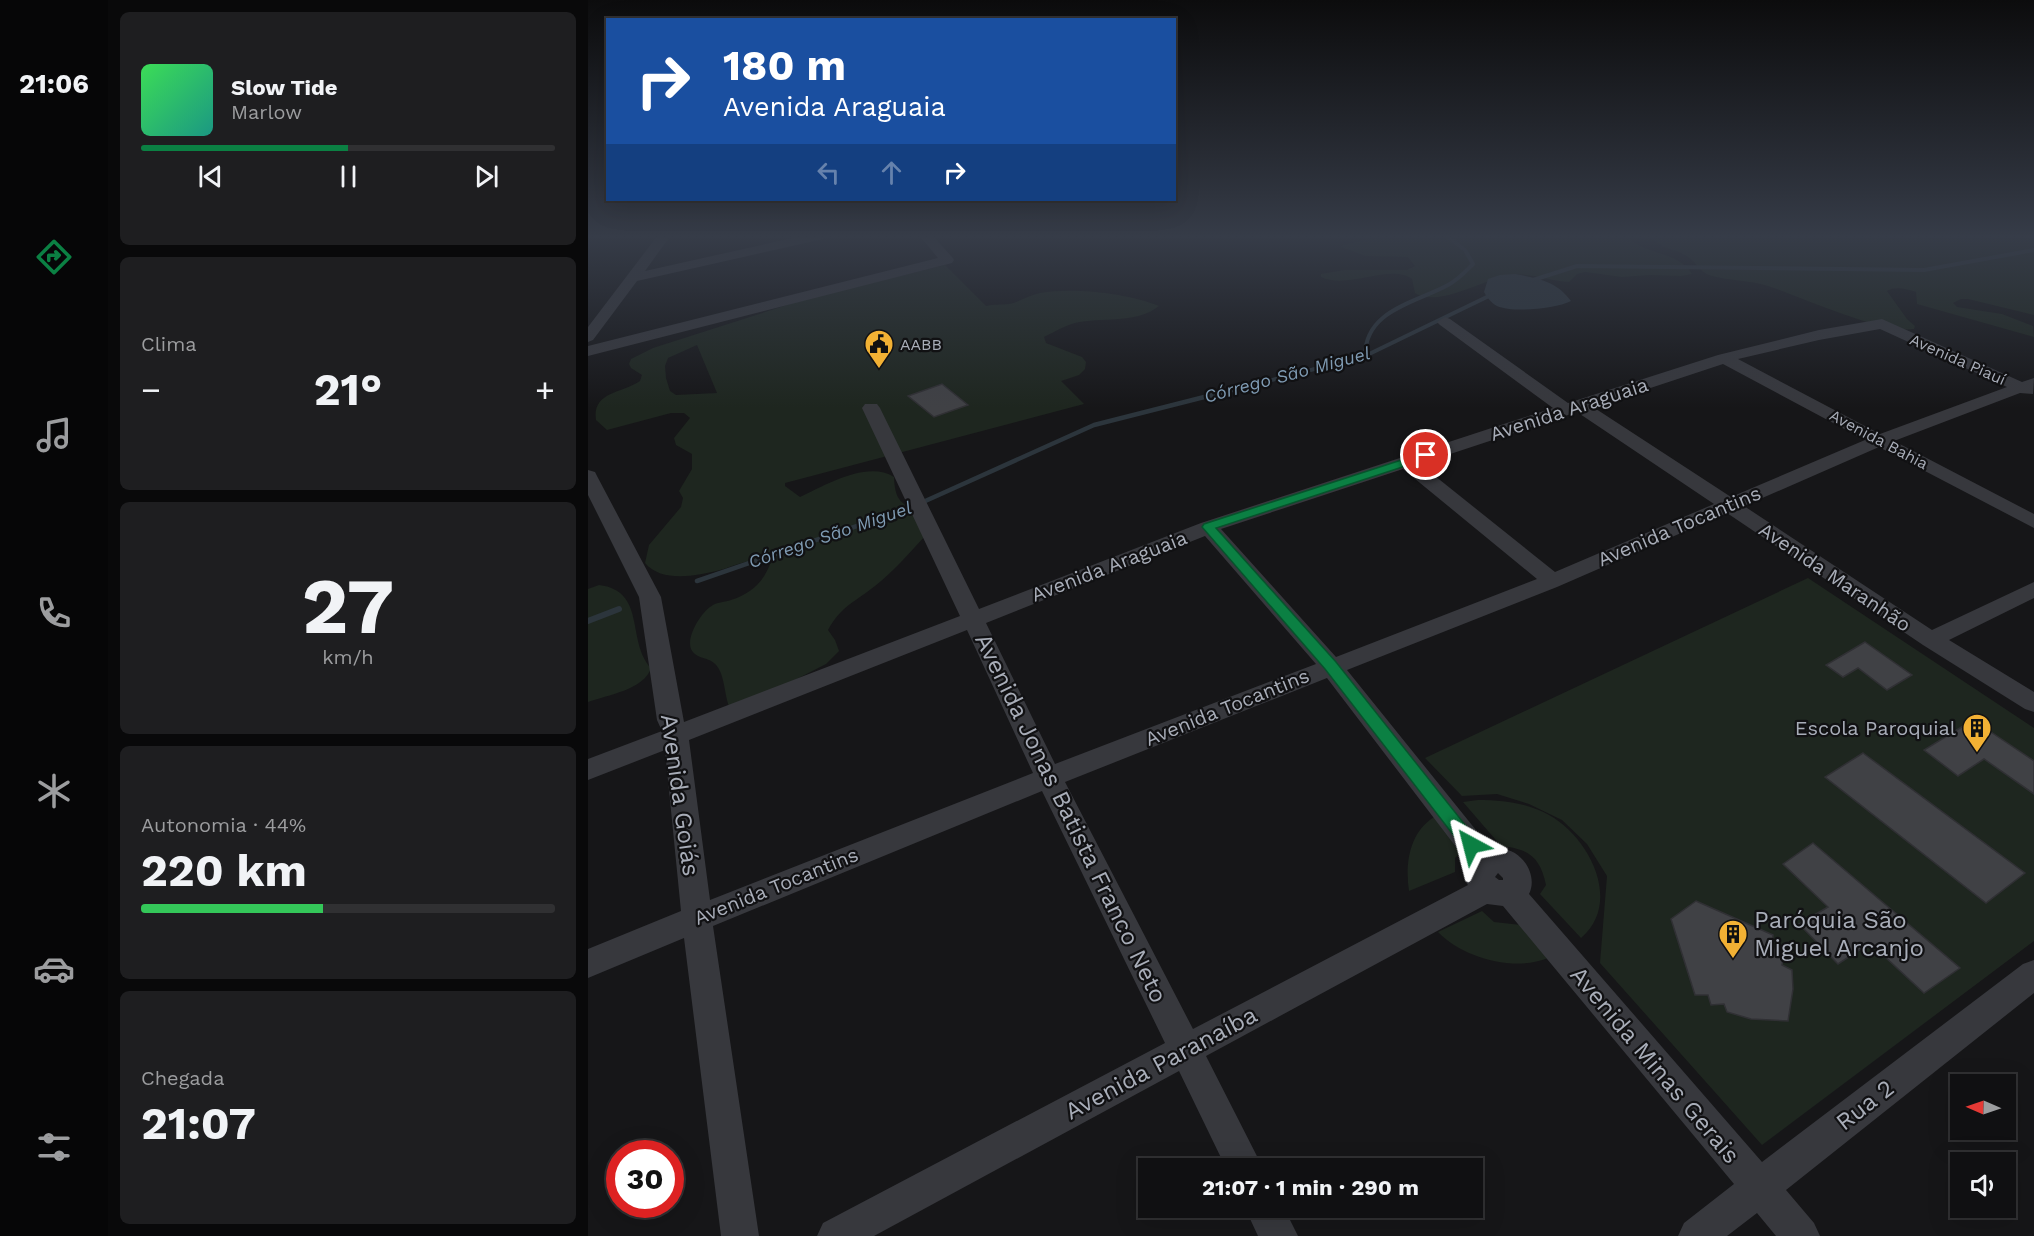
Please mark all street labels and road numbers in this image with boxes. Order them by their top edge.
street label: Avenida Piauí [1907,330,2009,389]
street label: Avenida Araguaia [1487,372,1651,446]
street label: Avenida Bahia [1826,406,1931,473]
street label: Avenida Tocantins [1594,481,1764,571]
street label: Avenida Maranhão [1755,517,1915,637]
street label: Avenida Araguaia [1028,525,1190,607]
street label: Avenida Jonas Batista Franco Neto [969,629,1173,1007]
street label: Avenida Tocantins [1141,663,1313,751]
street label: Avenida Goiás [655,712,705,878]
street label: Avenida Tocantins [690,842,862,930]
street label: Avenida Minas Gerais [1564,961,1746,1169]
street label: Avenida Paranaíba [1060,1000,1262,1126]
street label: Rua 2 [1830,1074,1900,1136]

